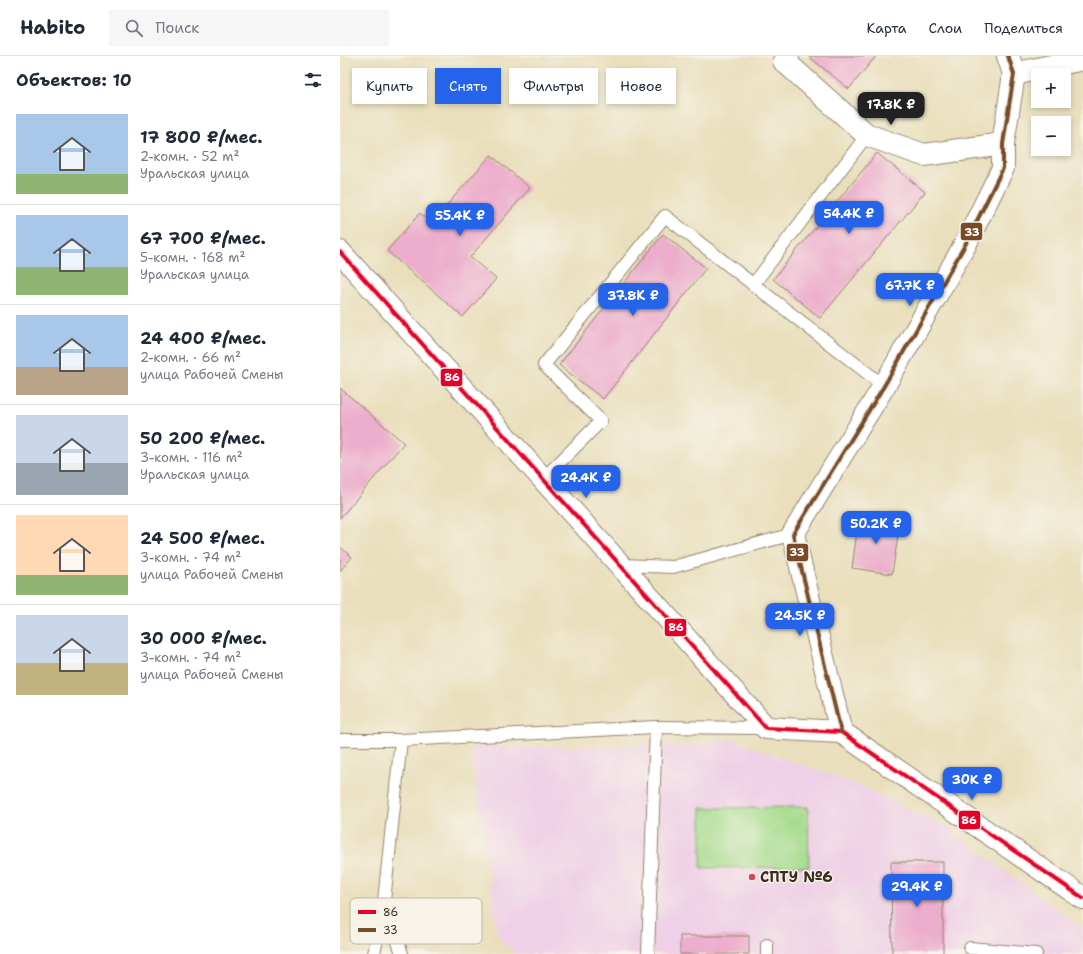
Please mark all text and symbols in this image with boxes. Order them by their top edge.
search box [109,10,389,46]
text: Habito [20,15,85,40]
icon: search [123,17,145,39]
text: Поиск [155,18,199,38]
text: Карта [866,19,907,37]
text: Слои [929,19,962,37]
text: Поделиться [984,19,1063,37]
chip: Купить [352,68,427,104]
chip: Снять [435,68,501,104]
chip: Фильтры [509,68,598,104]
chip: Новое [606,68,676,104]
map controls [1031,68,1071,156]
button: + [1031,68,1071,108]
text: Объектов: 10 [16,69,132,91]
icon: filters [302,69,324,91]
pin: 17.8K ₽ [854,92,928,126]
text: 17.8K ₽ [867,96,915,113]
button: − [1031,116,1071,156]
text: 17 800 ₽/мес. [140,126,263,148]
icon: home [48,130,96,178]
text: 2-комн. · 52 m² [140,148,239,165]
text: Уральская улица [140,165,249,182]
pin: 54.4K ₽ [812,201,886,235]
pin: 55.4K ₽ [423,203,497,237]
text: 54.4K ₽ [824,205,874,222]
text: 55.4K ₽ [435,207,485,224]
line badge: 33 [960,222,983,241]
text: 33 [964,225,980,240]
text: 67 700 ₽/мес. [140,227,266,249]
icon: home [48,231,96,279]
text: 5-комн. · 168 m² [140,249,245,266]
text: Уральская улица [140,266,249,283]
pin: 67.7K ₽ [873,273,947,307]
text: 67.7K ₽ [885,277,935,294]
pin: 37.8K ₽ [596,283,670,317]
text: 37.8K ₽ [607,287,659,304]
text: 24 400 ₽/мес. [140,327,266,349]
icon: home [48,331,96,379]
text: 2-комн. · 66 m² [140,349,241,366]
text: улица Рабочей Смены [140,366,284,383]
line badge: 86 [440,368,463,387]
text: 86 [444,370,460,385]
text: 50 200 ₽/мес. [140,427,265,449]
icon: home [48,431,96,479]
text: 3-комн. · 116 m² [140,449,243,466]
pin: 24.4K ₽ [549,465,623,499]
text: Уральская улица [140,466,249,483]
text: 24.4K ₽ [560,469,612,486]
pin: 50.2K ₽ [839,511,913,545]
text: 50.2K ₽ [850,515,902,532]
text: 24 500 ₽/мес. [140,527,265,549]
icon: home [48,531,96,579]
line badge: 33 [786,543,809,562]
text: 33 [789,545,805,560]
text: 3-комн. · 74 m² [140,549,241,566]
text: улица Рабочей Смены [140,566,284,583]
pin: 24.5K ₽ [763,603,837,637]
text: 24.5K ₽ [774,607,826,624]
line badge: 86 [664,618,687,637]
text: 86 [668,620,684,635]
text: 30 000 ₽/мес. [140,627,267,649]
icon: home [48,631,96,679]
text: 3-комн. · 74 m² [140,649,241,666]
text: улица Рабочей Смены [140,666,284,683]
pin: 30K ₽ [944,767,1000,801]
text: 30K ₽ [952,771,992,788]
line badge: 86 [958,810,981,830]
text: 86 [961,813,977,828]
place label: СПТУ №6 [760,867,833,887]
marker: СПТУ №6 [747,872,757,882]
pin: 29.4K ₽ [880,874,954,908]
text: 29.4K ₽ [891,878,943,895]
legend [350,898,482,944]
text: 86 [383,905,398,920]
text: 33 [383,923,398,938]

